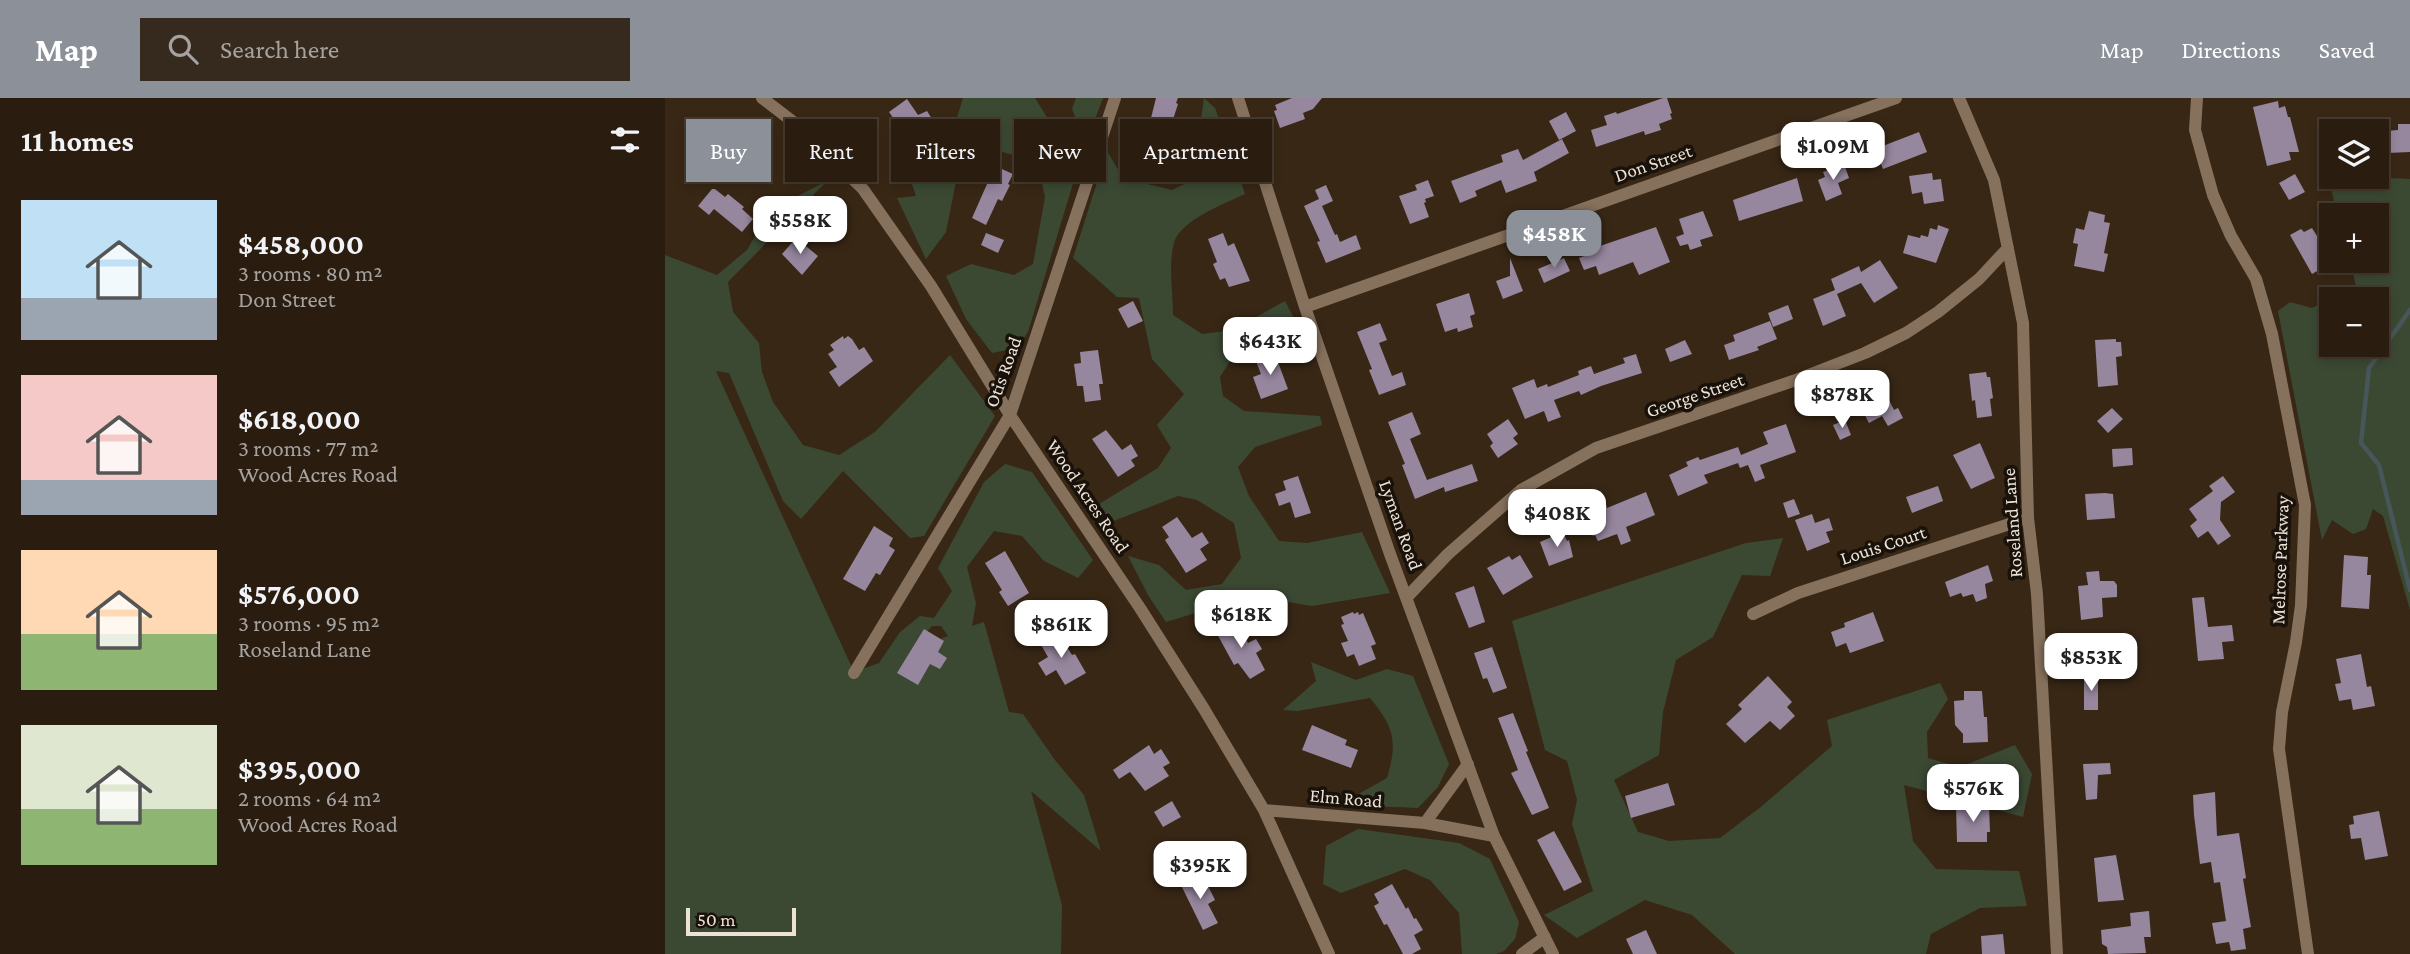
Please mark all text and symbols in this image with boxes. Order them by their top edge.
search box [140,18,630,81]
icon: search [164,30,202,68]
text: Map [35,31,98,68]
text: Search here [220,35,339,64]
text: Map [2100,36,2144,63]
text: Directions [2182,36,2281,63]
text: Saved [2319,36,2375,63]
chip: Buy [686,119,771,182]
chip: Rent [785,119,877,182]
chip: Filters [891,119,1000,182]
chip: New [1014,119,1106,182]
chip: Apartment [1120,119,1272,182]
map controls [2319,119,2389,357]
button: layers [2319,119,2389,189]
icon: filters [606,121,644,159]
pin: $1.09M [1776,122,1890,182]
text: 11 homes [21,124,134,157]
text: $1.09M [1797,132,1869,158]
street label: Don Street [1612,140,1695,186]
pin: $558K [751,197,849,256]
button: + [2319,203,2389,273]
text: $558K [769,206,831,232]
pin: $458K [1505,211,1603,270]
text: $458K [1522,220,1586,246]
text: $458,000 [238,227,364,260]
icon: home [77,228,161,312]
text: 3 rooms · 80 m² [238,260,383,286]
text: Don Street [238,286,335,312]
button: − [2319,287,2389,357]
pin: $643K [1221,317,1319,377]
text: $643K [1239,327,1301,353]
street label: Otis Road [981,334,1025,410]
street label: George Street [1643,368,1747,421]
pin: $878K [1793,370,1891,430]
text: $878K [1811,380,1873,406]
text: $618,000 [238,402,361,435]
icon: home [77,403,161,487]
text: 3 rooms · 77 m² [238,435,378,461]
street label: Wood Acres Road [1042,435,1134,557]
text: Wood Acres Road [238,461,398,487]
street label: Roseland Lane [1998,467,2026,579]
street label: Lyman Road [1375,477,1427,573]
pin: $408K [1508,490,1606,549]
street label: Melrose Parkway [2267,495,2293,625]
text: $408K [1524,499,1590,525]
street label: Louis Court [1838,521,1929,569]
text: $576,000 [238,577,360,610]
icon: home [77,578,161,662]
pin: $618K [1192,590,1290,650]
text: $618K [1211,600,1271,626]
pin: $861K [1012,601,1110,660]
text: 3 rooms · 95 m² [238,610,379,636]
text: $861K [1031,610,1091,636]
pin: $853K [2042,634,2140,693]
text: Roseland Lane [238,636,371,662]
text: $853K [2060,643,2122,669]
text: $395,000 [238,752,361,785]
icon: home [77,753,161,837]
pin: $576K [1924,764,2022,824]
text: $576K [1943,774,2003,800]
street label: Elm Road [1309,784,1383,812]
text: 2 rooms · 64 m² [238,785,381,811]
text: Wood Acres Road [238,811,398,837]
pin: $395K [1151,842,1249,901]
text: $395K [1170,851,1230,877]
scale bar [686,905,796,937]
text: 50 m [697,909,736,930]

